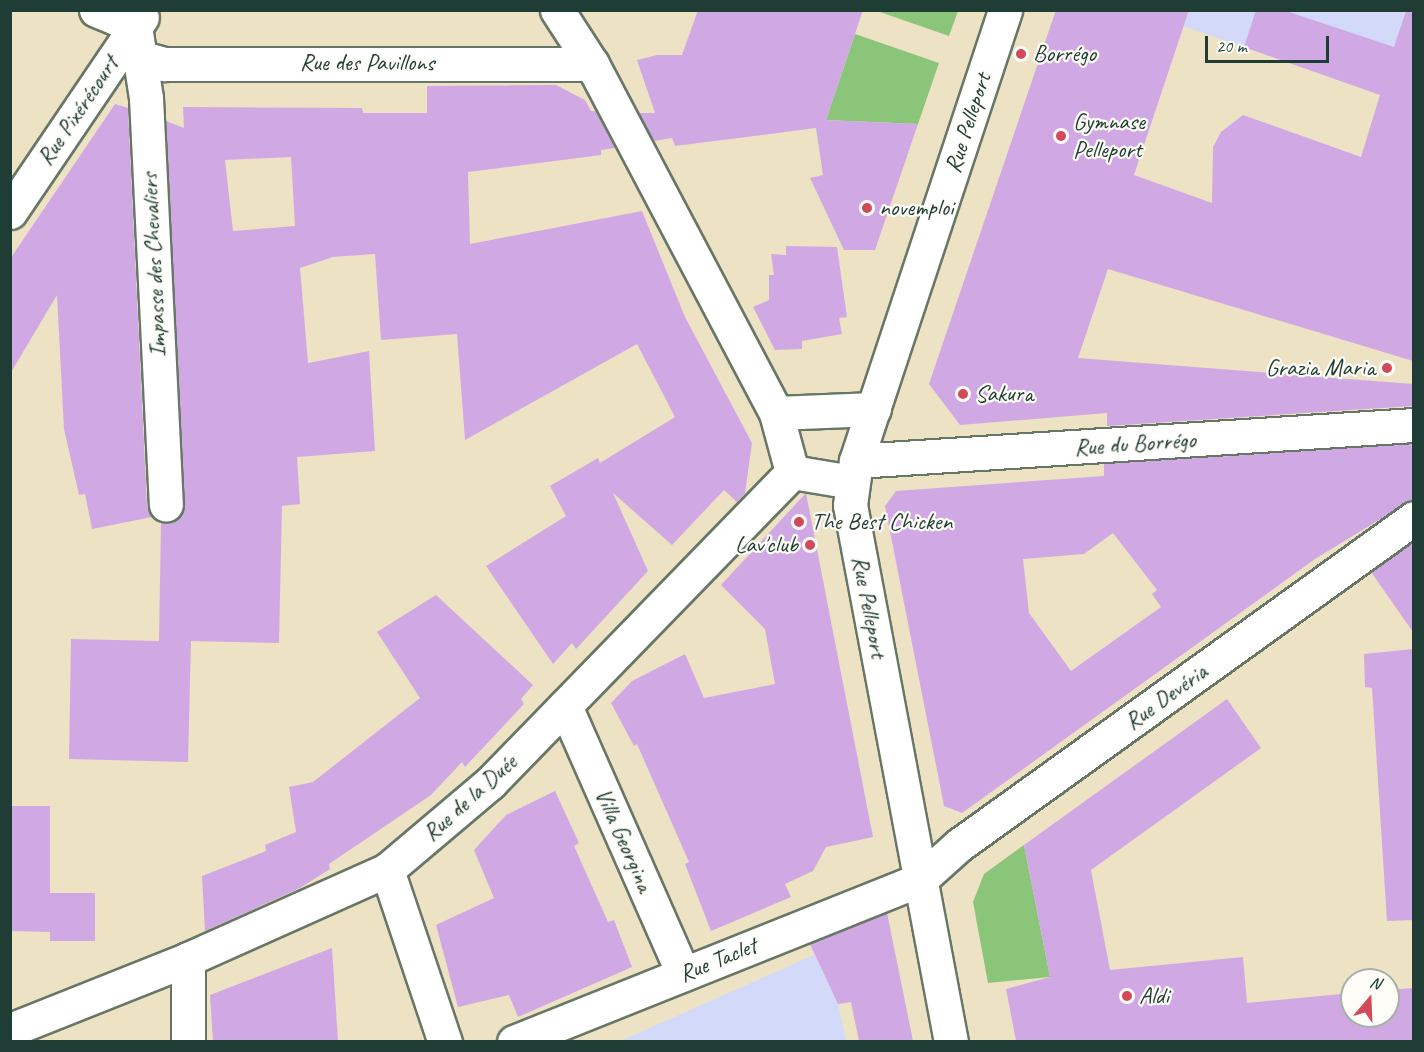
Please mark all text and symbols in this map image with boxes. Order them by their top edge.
scale bar [1208,24,1332,62]
text: 20 m [1216,35,1247,57]
place label: Borrégo [1033,40,1096,68]
marker: Borrégo [1014,47,1028,61]
street label: Rue des Pavillons [300,49,434,77]
street label: Rue Pixérécourt [31,51,125,171]
street label: Rue Pelleport [938,69,998,177]
place label: Gymnase Pelleport [1073,108,1145,164]
marker: Gymnase Pelleport [1054,129,1068,143]
street label: Impasse des Chevaliers [135,172,173,358]
place label: novemploi [879,194,954,222]
marker: novemploi [860,201,874,215]
place label: Grazia Maria [1266,354,1375,382]
marker: Grazia Maria [1380,361,1394,375]
place label: Sakura [975,380,1033,408]
marker: Sakura [956,387,970,401]
street label: Rue du Borrégo [1073,425,1197,463]
place label: The Best Chicken [811,508,952,536]
marker: The Best Chicken [792,515,806,529]
place label: Lav'club [735,531,798,559]
marker: Lav'club [803,538,817,552]
street label: Rue Pelleport [845,554,893,660]
street label: Rue Devéria [1119,657,1213,737]
street label: Rue de la Duée [417,748,523,848]
street label: Villa Georgina [588,784,660,896]
street label: Rue Taclet [674,931,762,989]
north arrow [1340,968,1400,1028]
text: N [1367,972,1383,994]
place label: Aldi [1139,982,1169,1010]
marker: Aldi [1120,989,1134,1003]

